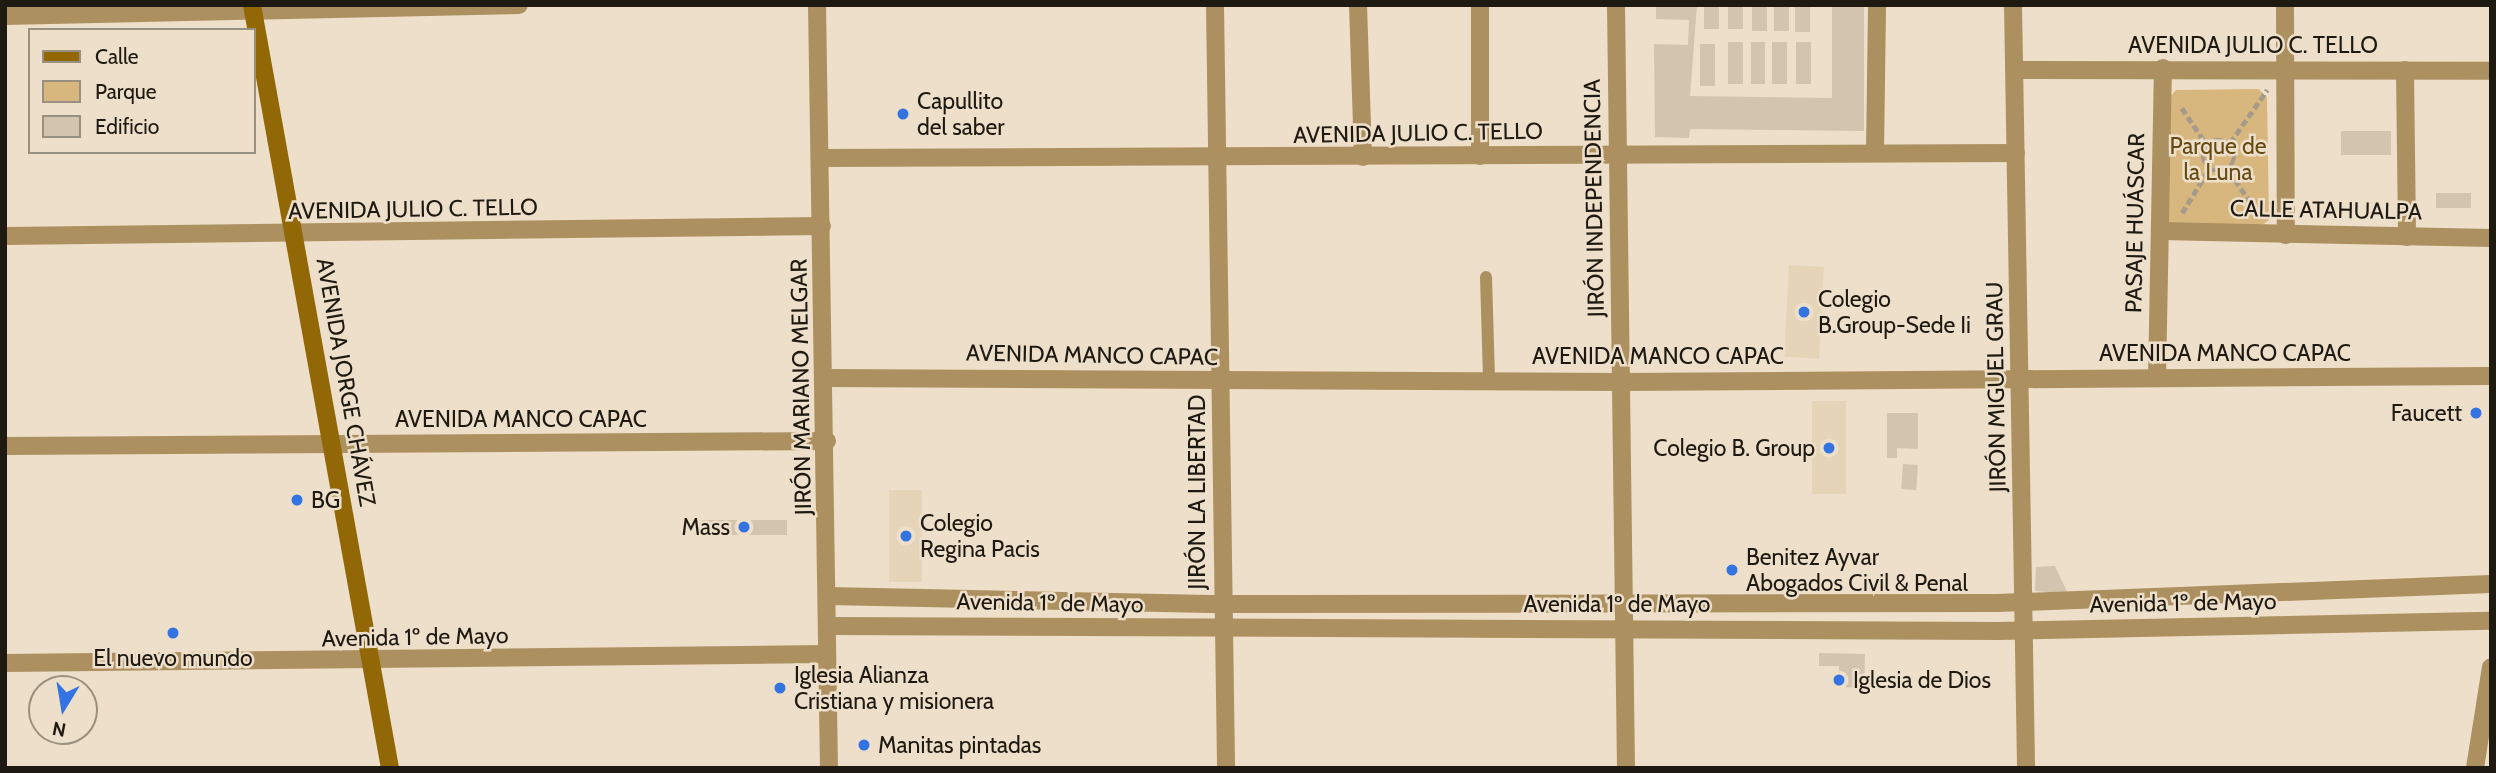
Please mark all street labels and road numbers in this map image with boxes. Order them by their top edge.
street label: AVENIDA JULIO C. TELLO [2128,31,2378,59]
street label: JIRÓN INDEPENDENCIA [1578,79,1610,317]
street label: AVENIDA JULIO C. TELLO [1293,117,1543,149]
street label: PASAJE HUÁSCAR [2120,133,2150,313]
street label: AVENIDA JULIO C. TELLO [288,193,538,225]
street label: CALLE ATAHUALPA [2230,195,2422,225]
street label: AVENIDA JORGE CHÁVEZ [311,256,381,508]
street label: JIRÓN MARIANO MELGAR [785,259,817,515]
street label: JIRÓN MIGUEL GRAU [1980,282,2012,492]
street label: AVENIDA MANCO CAPAC [966,339,1218,371]
street label: AVENIDA MANCO CAPAC [2099,339,2351,367]
street label: AVENIDA MANCO CAPAC [1532,342,1784,370]
street label: JIRÓN LA LIBERTAD [1183,395,1211,589]
street label: AVENIDA MANCO CAPAC [395,405,647,433]
street label: Avenida 1º de Mayo [956,588,1144,618]
street label: Avenida 1º de Mayo [2089,588,2277,618]
street label: Avenida 1º de Mayo [1523,590,1711,618]
street label: Avenida 1º de Mayo [321,622,509,652]

